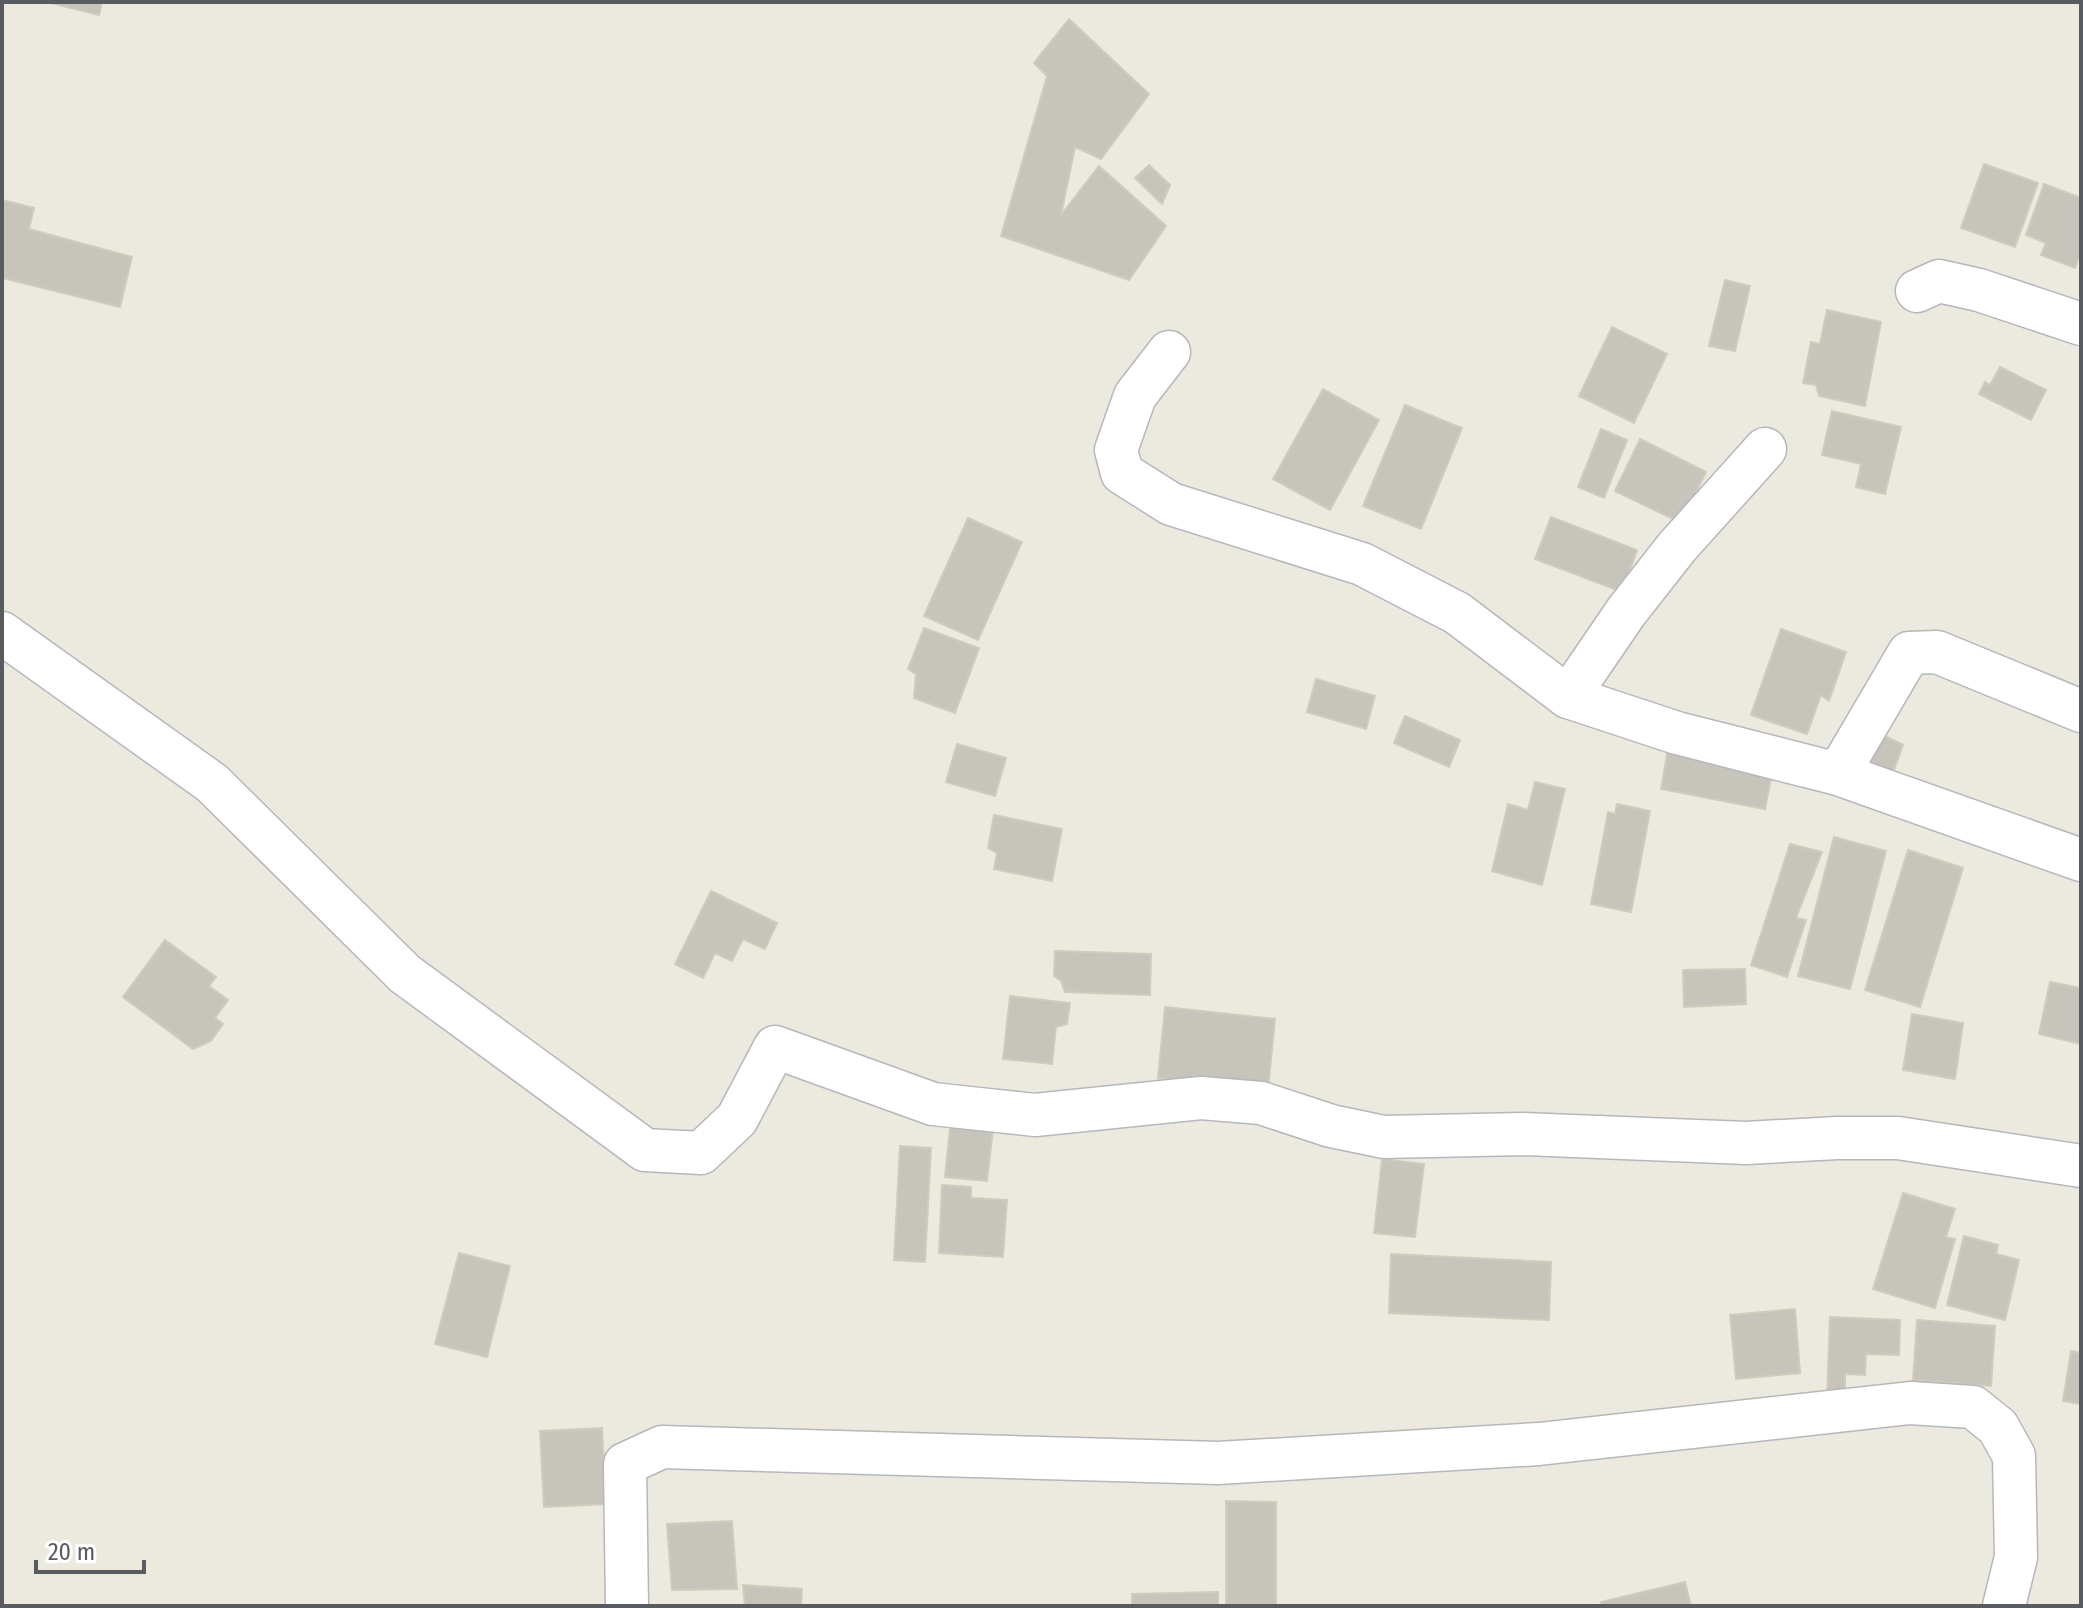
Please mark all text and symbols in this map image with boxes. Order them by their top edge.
scale bar [36,1524,144,1574]
text: 20 m [48,1538,95,1566]

